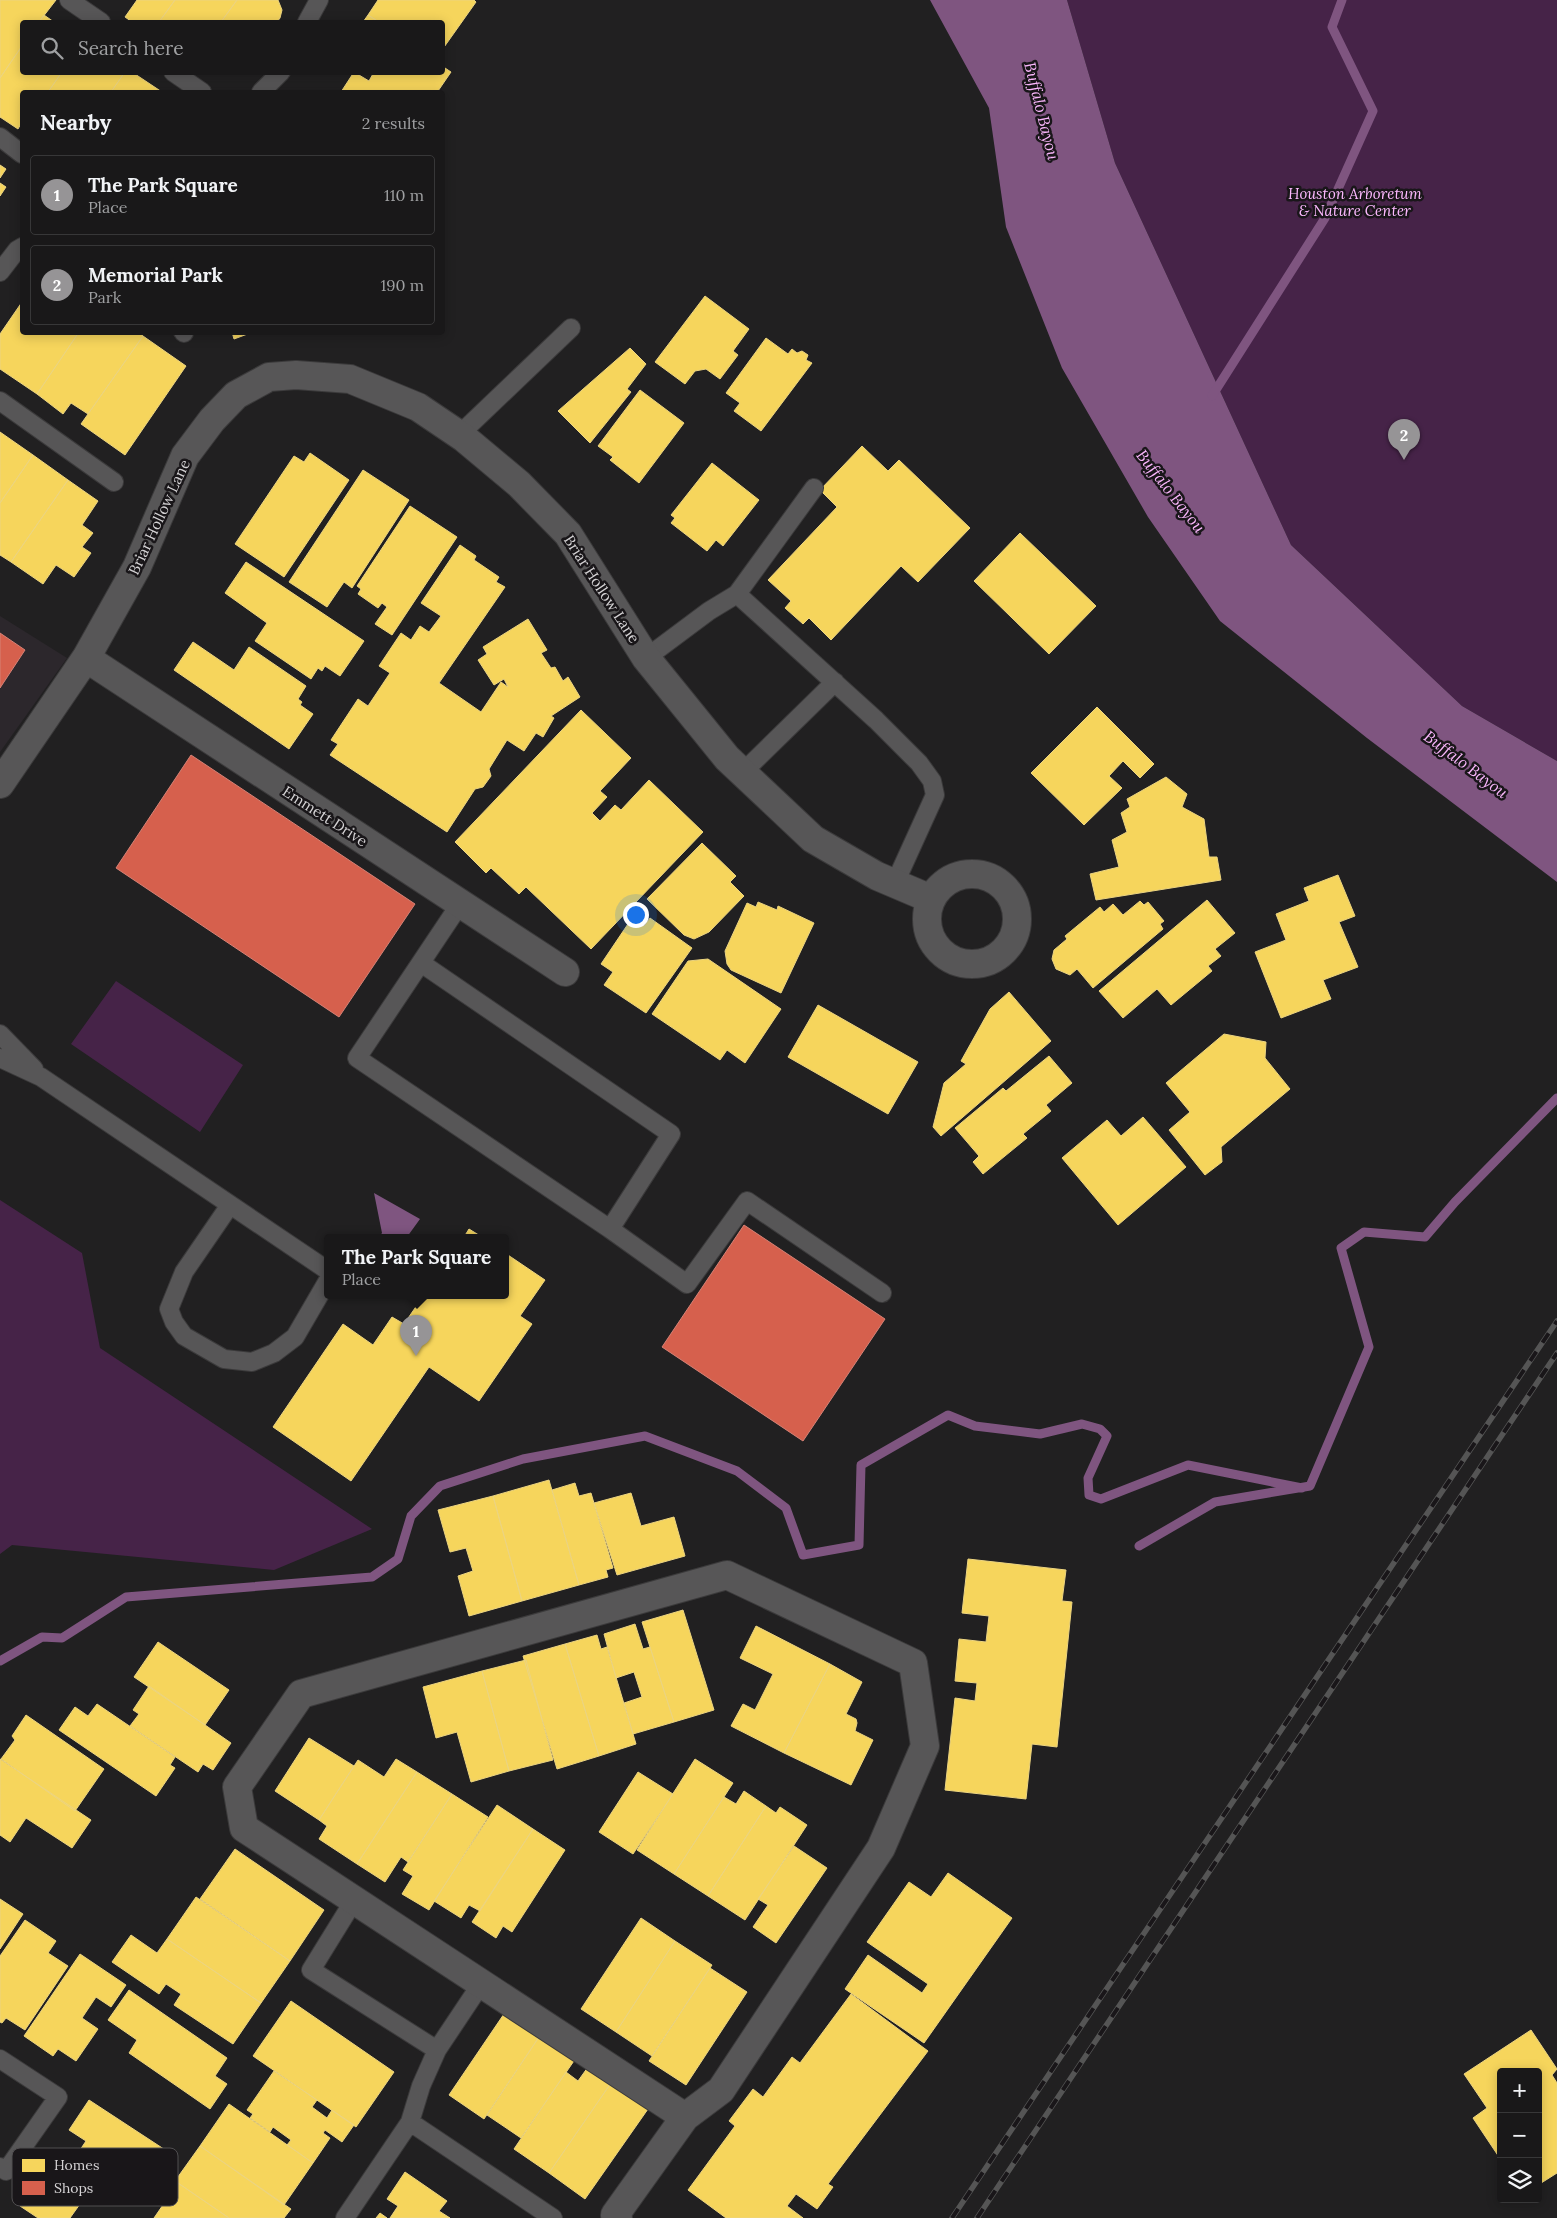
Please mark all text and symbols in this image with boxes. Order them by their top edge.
search box [20,20,445,75]
icon: search [38,34,66,62]
text: Search here [78,36,184,60]
water label: Buffalo Bayou [1020,60,1064,162]
text: Nearby [40,109,111,136]
text: 2 results [362,113,425,133]
text: The Park Square [88,173,238,197]
park label: Houston Arboretum & Nature Center [1288,184,1422,220]
text: 1 [54,185,60,205]
text: 110 m [384,185,424,205]
text: Place [88,197,127,217]
text: Memorial Park [88,263,223,287]
text: 2 [53,275,61,295]
text: 190 m [380,275,424,295]
text: Park [88,287,121,307]
pin: 2 [1388,419,1420,460]
water label: Buffalo Bayou [1132,445,1210,537]
street label: Briar Hollow Lane [124,456,194,578]
street label: Briar Hollow Lane [560,531,644,647]
water label: Buffalo Bayou [1420,726,1512,802]
street label: Emmett Drive [279,782,371,850]
your location [623,902,649,928]
popup [324,1234,509,1299]
text: The Park Square [342,1245,491,1269]
text: Place [342,1269,381,1289]
pin: 1 [400,1315,432,1356]
map controls [1497,2068,1542,2203]
button: + [1497,2068,1542,2113]
button: − [1497,2113,1542,2158]
legend [12,2148,178,2206]
text: Homes [54,2156,99,2174]
button: layers [1497,2158,1542,2203]
text: Shops [54,2179,93,2197]

